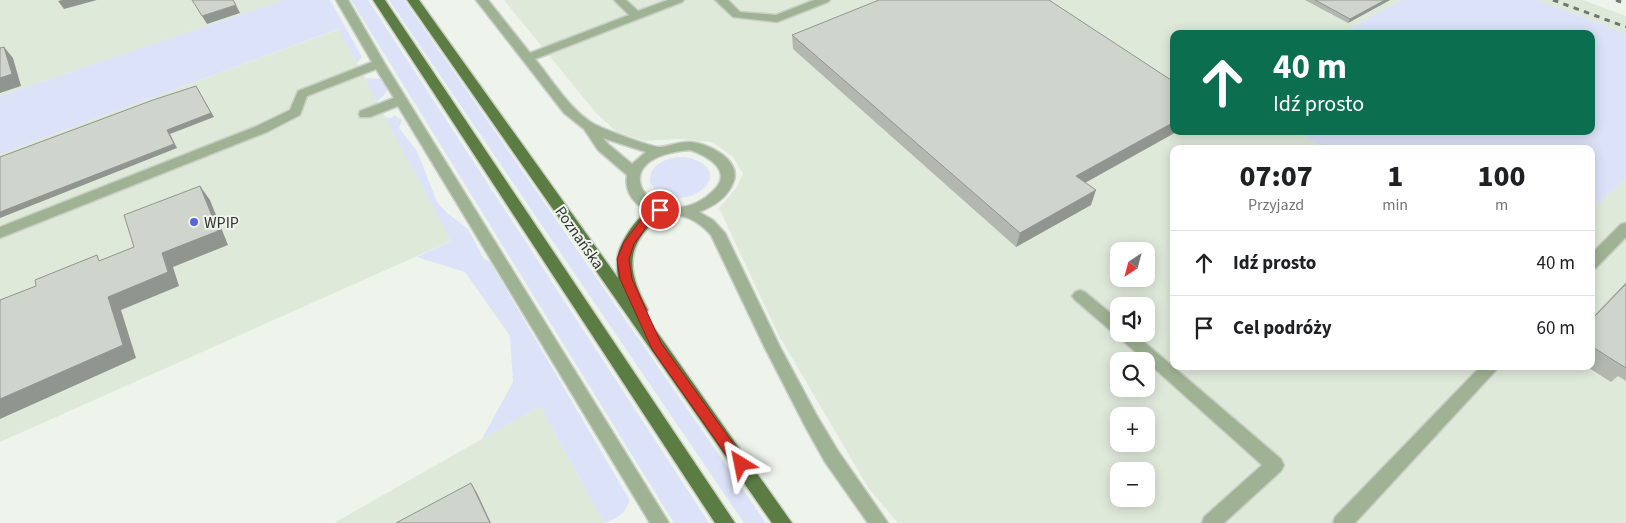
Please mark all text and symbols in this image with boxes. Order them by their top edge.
text: 40 m [1273,42,1347,92]
icon: ahead [1190,50,1255,115]
text: Idź prosto [1273,88,1364,120]
text: 07:07 [1239,155,1313,198]
text: 1 [1387,155,1403,198]
text: 100 [1478,155,1526,198]
pin [639,189,681,231]
text: Przyjazd [1248,194,1304,216]
text: min [1382,194,1408,216]
text: m [1495,194,1508,216]
icon: arrive [646,196,674,224]
street label: Poznańska [549,202,609,273]
place label: WPIP [204,212,239,234]
marker: WPIP [188,216,200,228]
north arrow [1110,242,1155,288]
map controls [1110,242,1155,507]
icon: ahead [1190,249,1218,277]
text: Idź prosto [1233,250,1316,277]
text: 40 m [1537,250,1575,277]
button: sound [1110,297,1155,342]
icon: arrive [1190,314,1218,342]
text: Cel podróży [1233,315,1332,342]
text: 60 m [1537,315,1575,342]
button: search [1110,352,1155,397]
button: + [1110,407,1155,452]
position arrow [714,437,766,489]
button: − [1110,462,1155,507]

